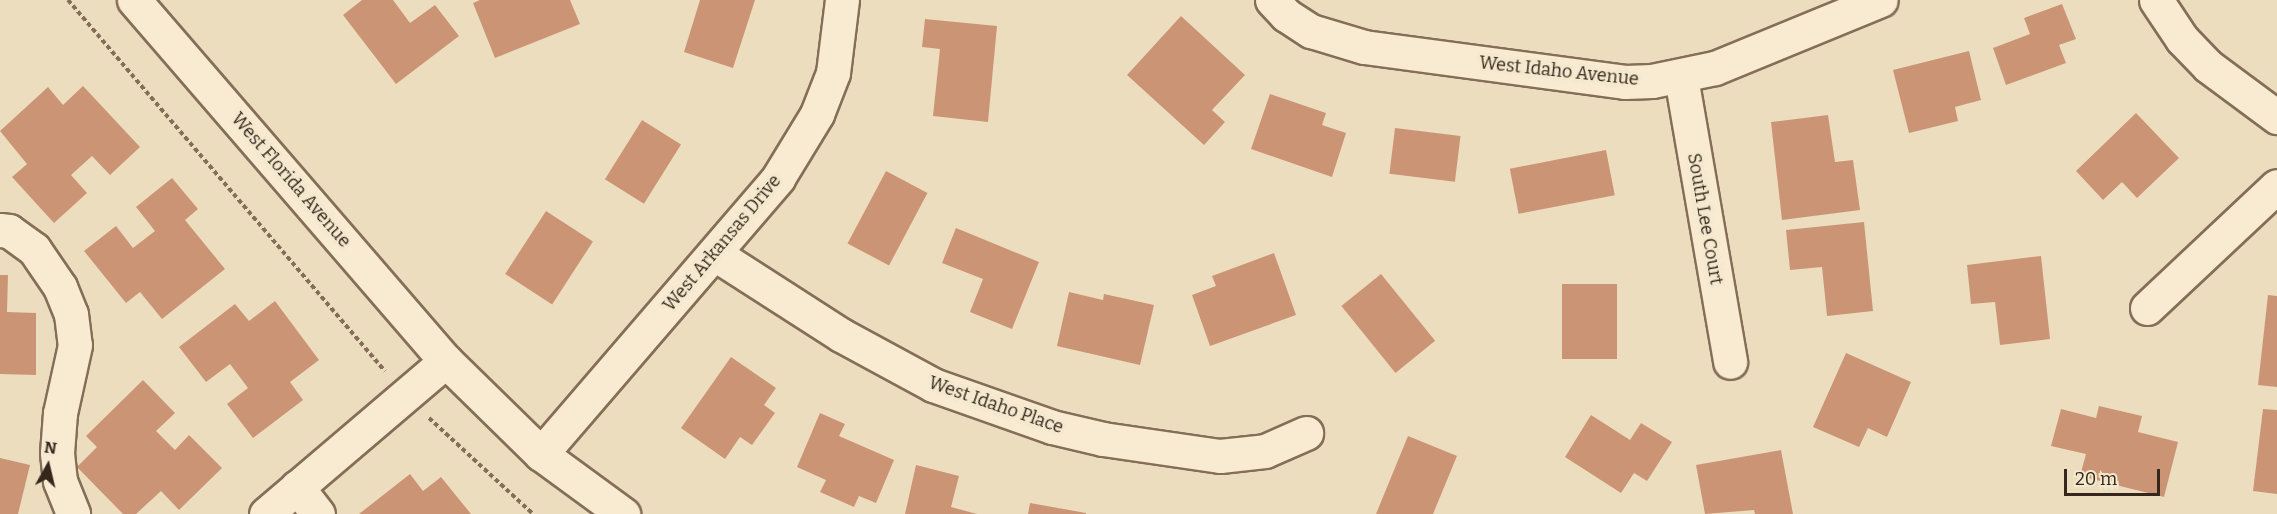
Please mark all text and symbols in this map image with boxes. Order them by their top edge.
street label: West Idaho Avenue [1478,52,1640,90]
street label: West Florida Avenue [227,108,355,252]
street label: South Lee Court [1683,151,1727,287]
street label: West Arkansas Drive [659,170,785,316]
street label: West Idaho Place [926,372,1066,438]
north arrow [18,436,78,496]
text: N [43,437,58,458]
scale bar [2067,457,2163,495]
text: 20 m [2075,468,2117,490]

